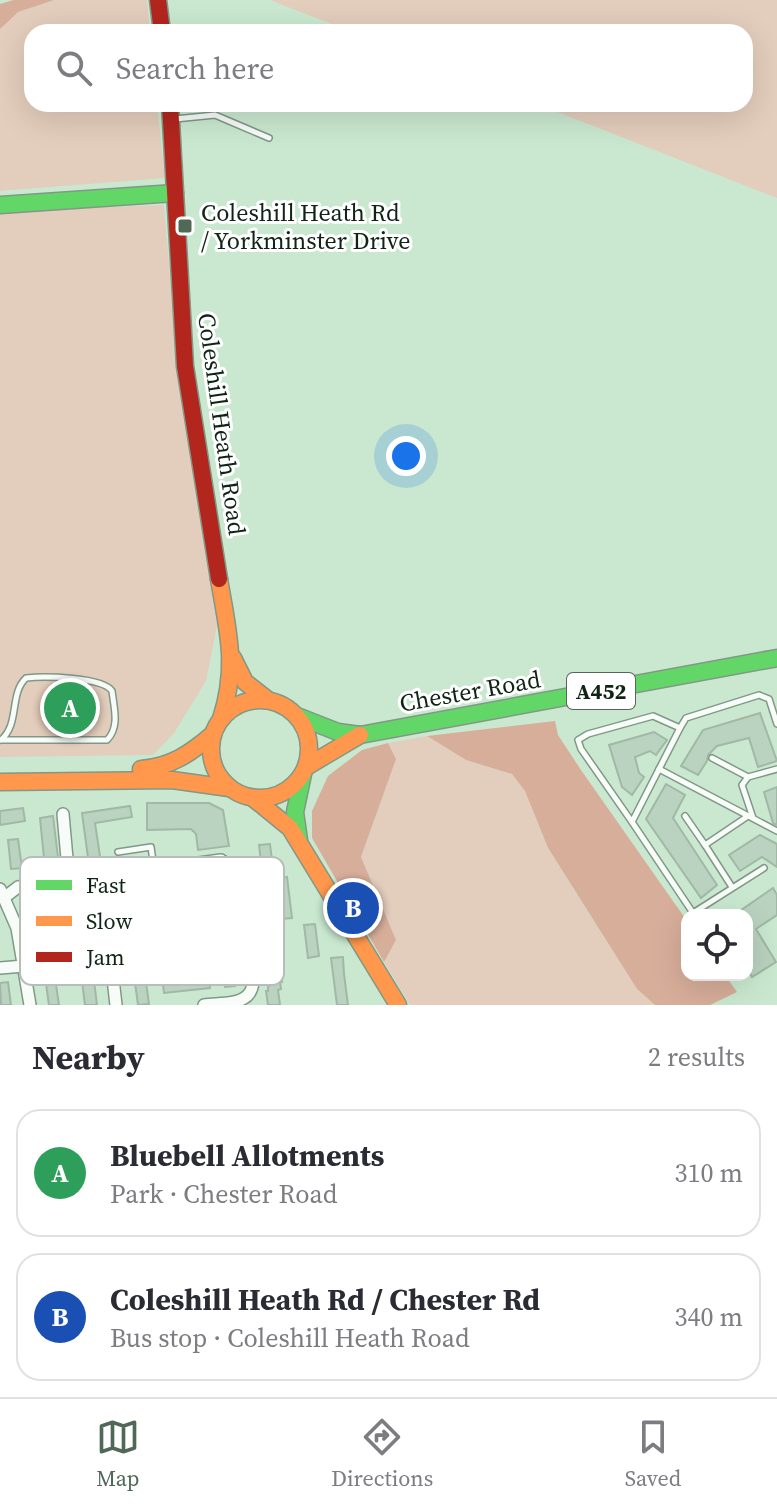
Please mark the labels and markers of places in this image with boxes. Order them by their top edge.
place label: Coleshill Heath Rd / Yorkminster Drive [201,196,410,257]
marker: Coleshill Heath Rd / Yorkminster Drive [176,217,194,235]
pin: A [44,678,96,738]
pin: B [327,878,379,938]

